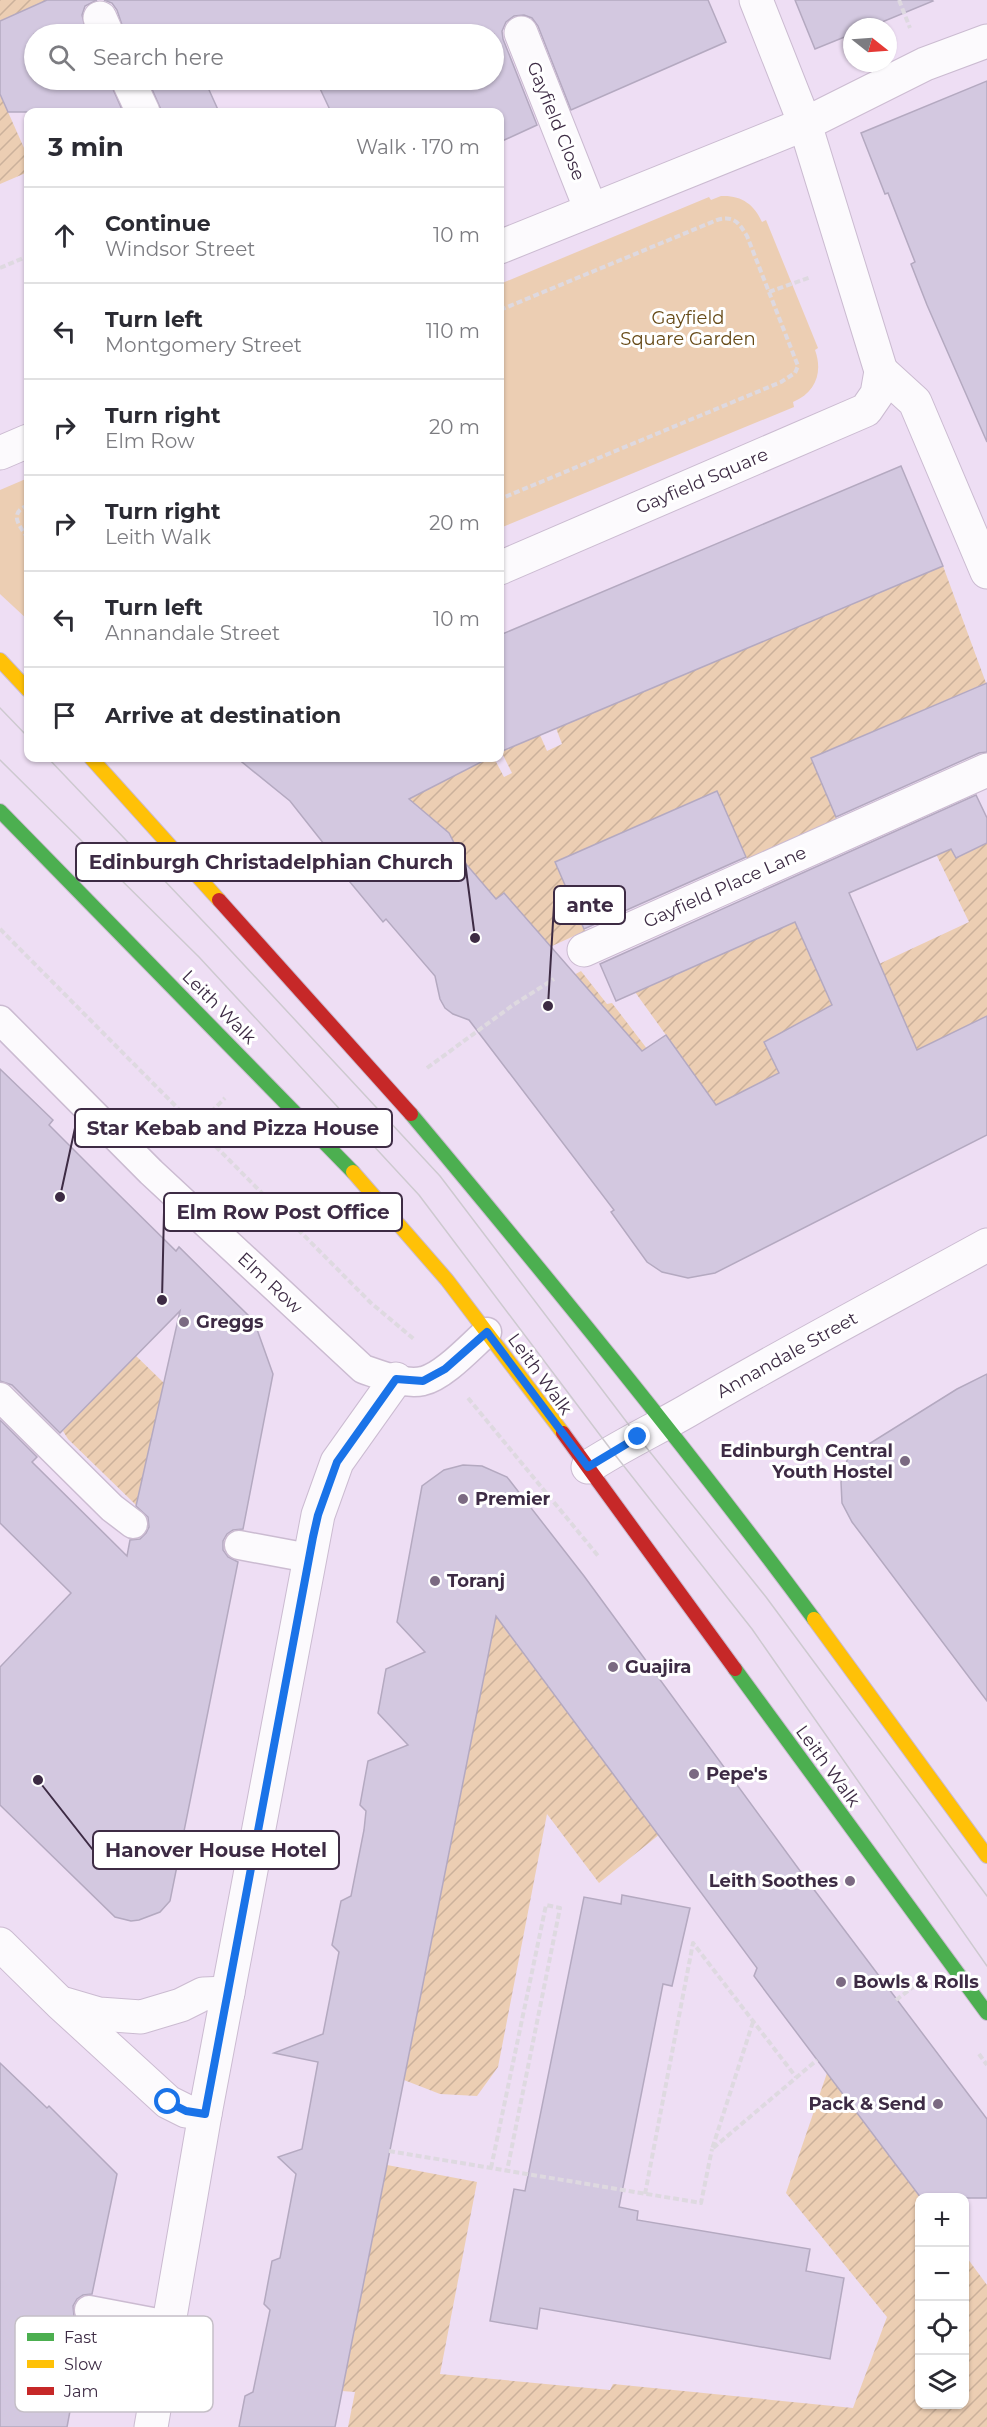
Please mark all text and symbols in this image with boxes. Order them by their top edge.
north arrow [843,18,897,72]
search box [24,24,504,90]
icon: search [45,41,78,74]
text: Search here [93,44,224,71]
street label: Gayfield Close [522,58,590,184]
text: 3 min [48,131,124,163]
text: Walk · 170 m [356,135,480,159]
text: Continue [105,210,211,237]
icon: ahead [48,219,81,252]
text: 10 m [433,223,480,247]
text: Windsor Street [105,237,255,261]
text: Turn left [105,306,203,333]
park label: Gayfield Square Garden [620,307,756,350]
icon: left [48,315,81,348]
text: 110 m [426,319,480,343]
text: Montgomery Street [105,333,302,357]
text: Turn right [105,402,220,429]
icon: right [48,411,81,444]
text: 20 m [429,415,480,439]
text: Elm Row [105,429,195,453]
street label: Gayfield Square [633,443,772,519]
text: Turn right [105,498,220,525]
icon: right [48,507,81,540]
text: 20 m [429,511,480,535]
text: Leith Walk [105,525,211,549]
text: Turn left [105,594,203,621]
icon: left [48,603,81,636]
text: 10 m [433,607,480,631]
text: Annandale Street [105,621,280,645]
icon: arrive [48,699,81,732]
text: Arrive at destination [105,702,341,729]
street label: Gayfield Place Lane [640,841,810,933]
callout: Edinburgh Christadelphian Church [76,843,465,881]
text: Edinburgh Christadelphian Church [89,850,453,874]
callout: ante [554,886,625,924]
text: ante [566,893,614,917]
street label: Leith Walk [177,965,261,1049]
callout: Star Kebab and Pizza House [75,1109,392,1147]
text: Star Kebab and Pizza House [87,1116,379,1140]
callout: Elm Row Post Office [164,1193,402,1231]
text: Elm Row Post Office [176,1200,390,1224]
street label: Elm Row [233,1247,307,1319]
street label: Annandale Street [713,1307,861,1403]
place label: Greggs [196,1311,264,1333]
marker: Greggs [177,1315,191,1329]
street label: Leith Walk [503,1329,577,1419]
route end [624,1423,650,1449]
place label: Edinburgh Central Youth Hostel [720,1440,893,1483]
marker: Edinburgh Central Youth Hostel [898,1454,912,1468]
place label: Premier [475,1488,551,1510]
marker: Premier [456,1492,470,1506]
place label: Toranj [447,1570,505,1592]
marker: Toranj [428,1574,442,1588]
place label: Guajira [625,1656,691,1678]
marker: Guajira [606,1660,620,1674]
street label: Leith Walk [791,1721,865,1811]
place label: Pepe's [706,1763,768,1785]
marker: Pepe's [687,1767,701,1781]
callout: Hanover House Hotel [93,1831,339,1869]
text: Hanover House Hotel [105,1838,327,1862]
place label: Leith Soothes [709,1870,838,1892]
marker: Leith Soothes [843,1874,857,1888]
place label: Bowls & Rolls [853,1971,979,1993]
marker: Bowls & Rolls [834,1975,848,1989]
route start [154,2088,180,2114]
place label: Pack & Send [808,2093,926,2115]
marker: Pack & Send [931,2097,945,2111]
map controls [915,2193,969,2409]
button: + [915,2193,969,2247]
button: − [915,2247,969,2301]
button: locate [915,2301,969,2355]
legend [15,2316,213,2412]
text: Fast [64,2328,98,2347]
text: Slow [64,2355,102,2374]
button: layers [915,2355,969,2409]
text: Jam [63,2382,98,2401]

